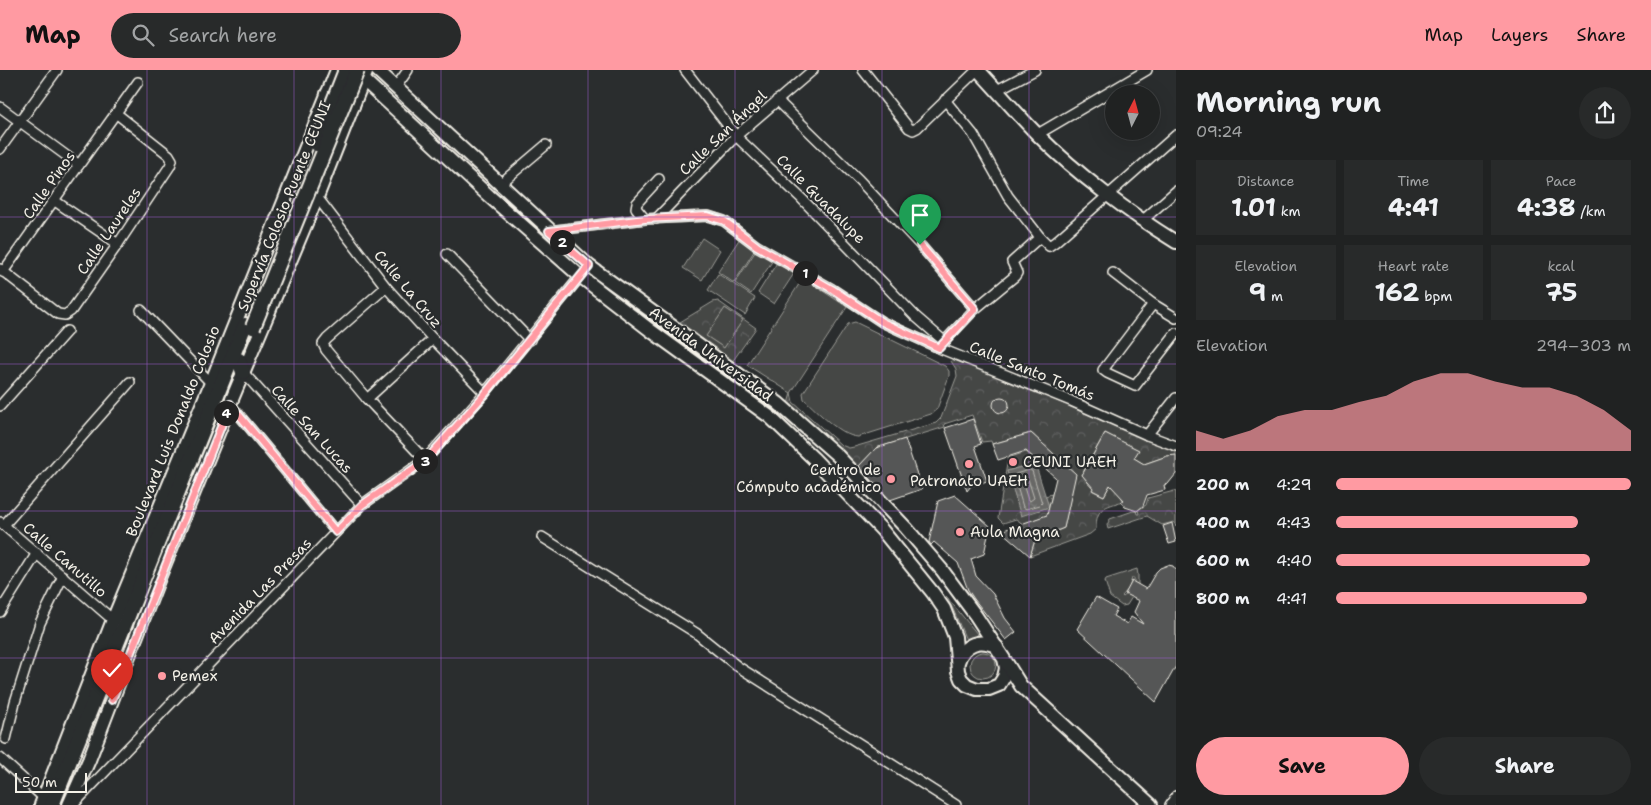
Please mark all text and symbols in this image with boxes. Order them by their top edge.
search box [111,13,461,58]
text: Map [25,19,81,51]
icon: search [129,21,157,49]
text: Search here [169,23,277,48]
text: Map [1425,23,1463,47]
text: Layers [1491,23,1548,47]
text: Share [1576,23,1626,47]
text: Morning run [1196,83,1381,121]
street label: Calle San Ángel [674,85,771,180]
north arrow [1105,85,1160,140]
map controls [1105,85,1160,140]
button: share [1579,87,1631,139]
street label: Supervía Colosio Puente CEUNI [233,98,335,314]
text: 09:24 [1196,121,1243,142]
street label: Calle Pinos [18,147,80,223]
street label: Calle Guadalupe [772,150,870,248]
text: Distance [1237,172,1295,190]
text: Time [1397,172,1430,190]
text: Pace [1546,172,1577,190]
street label: Calle Laureles [72,183,146,279]
text: 1.01 [1231,190,1276,224]
text: 4:41 [1388,190,1439,224]
text: 4:38 [1517,190,1576,224]
pin [899,194,941,245]
icon: arrive [906,201,934,229]
text: km [1276,202,1301,220]
text: /km [1576,202,1606,220]
pin: 2 [550,230,574,254]
text: 2 [558,233,567,251]
street label: Calle La Cruz [370,246,446,332]
text: Elevation [1234,257,1297,275]
text: Heart rate [1378,257,1449,275]
text: kcal [1548,257,1575,275]
pin: 1 [792,260,818,286]
text: 1 [802,264,809,282]
text: 9 [1249,275,1266,309]
text: 162 [1375,275,1419,309]
text: 75 [1545,275,1577,309]
text: m [1266,287,1283,305]
text: bpm [1419,287,1452,305]
street label: Avenida Universidad [645,302,777,406]
street label: Boulevard Luis Donaldo Colosio [121,322,225,540]
text: Elevation [1196,335,1268,356]
text: 294–303 m [1536,335,1631,356]
street label: Calle Santo Tomás [966,337,1098,405]
street label: Calle San Lucas [267,380,357,478]
pin: 4 [214,400,238,426]
text: 4 [222,404,231,422]
pin: 3 [412,448,438,474]
text: 3 [421,452,430,470]
place label: CEUNI UAEH [1023,452,1117,472]
marker: CEUNI UAEH [1007,456,1019,468]
marker: Patronato UAEH [963,458,975,470]
place label: Centro de Cómputo académico [736,460,881,497]
place label: Patronato UAEH [910,471,1028,491]
marker: Centro de Cómputo académico [885,473,897,485]
text: 200 m [1196,474,1249,495]
text: 4:29 [1276,474,1312,495]
text: 400 m [1196,512,1250,533]
text: 4:43 [1276,512,1311,533]
street label: Calle Canutillo [19,518,111,602]
place label: Aula Magna [970,522,1060,542]
marker: Aula Magna [954,526,966,538]
street label: Avenida Las Presas [204,533,316,649]
text: 600 m [1196,550,1250,571]
text: 4:40 [1276,550,1312,571]
text: 800 m [1196,588,1250,609]
text: 4:41 [1276,588,1307,609]
pin [91,649,133,700]
icon: check [98,656,126,684]
place label: Pemex [172,666,218,686]
marker: Pemex [156,670,168,682]
button: Save [1196,737,1409,795]
button: Share [1419,737,1631,795]
scale bar [15,770,88,793]
text: 50 m [22,773,57,791]

